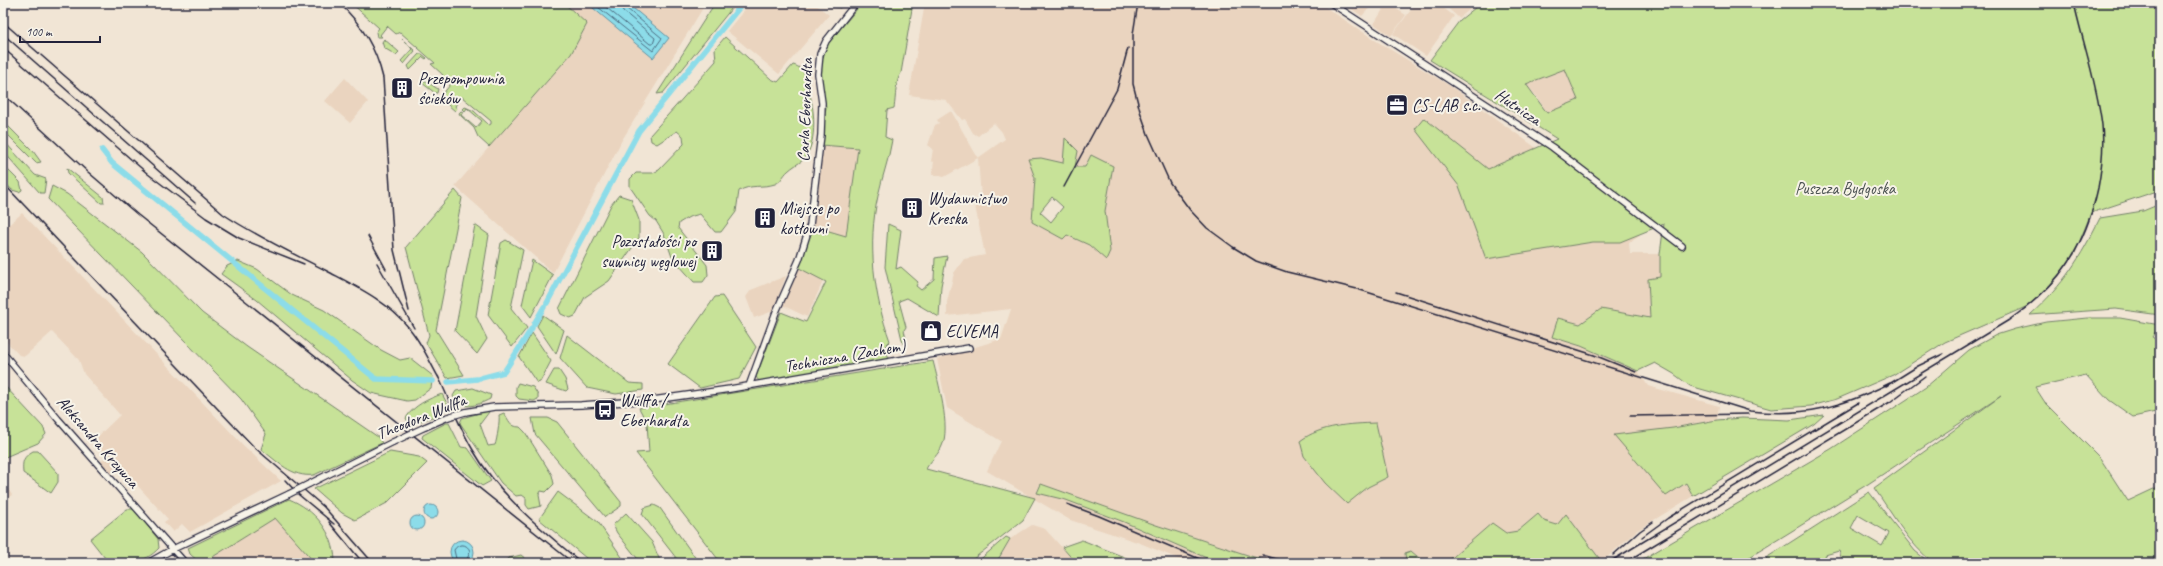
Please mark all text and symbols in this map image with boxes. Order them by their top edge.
scale bar [20,18,100,44]
text: 100 m [26,24,53,40]
street label: Carla Eberhardta [793,57,817,162]
place label: Przepompownia ścieków [418,68,505,109]
building icon: Przepompownia ścieków [389,75,415,101]
street label: Hutnicza [1491,84,1547,131]
office icon: CS-LAB s.c. [1384,92,1410,118]
place label: CS-LAB s.c. [1412,95,1481,116]
park label: Puszcza Bydgoska [1795,178,1897,199]
place label: Wydawnictwo Kreska [928,188,1007,229]
building icon: Wydawnictwo Kreska [899,195,925,221]
place label: Miejsce po kotłowni [780,198,840,239]
building icon: Miejsce po kotłowni [752,205,778,231]
place label: Pozostałości po suwnicy węglowej [601,231,699,272]
building icon: Pozostałości po suwnicy węglowej [699,238,725,264]
shop icon: ELVEMA [918,318,944,344]
place label: ELVEMA [946,321,999,342]
street label: Techniczna (Zachem) [783,335,908,377]
street label: Theodora Wulffa [373,389,471,444]
place label: Wulffa / Eberhardta [620,390,690,431]
street label: Aleksandra Krzywca [52,392,145,494]
bus stop icon: Wulffa / Eberhardta [592,397,618,423]

